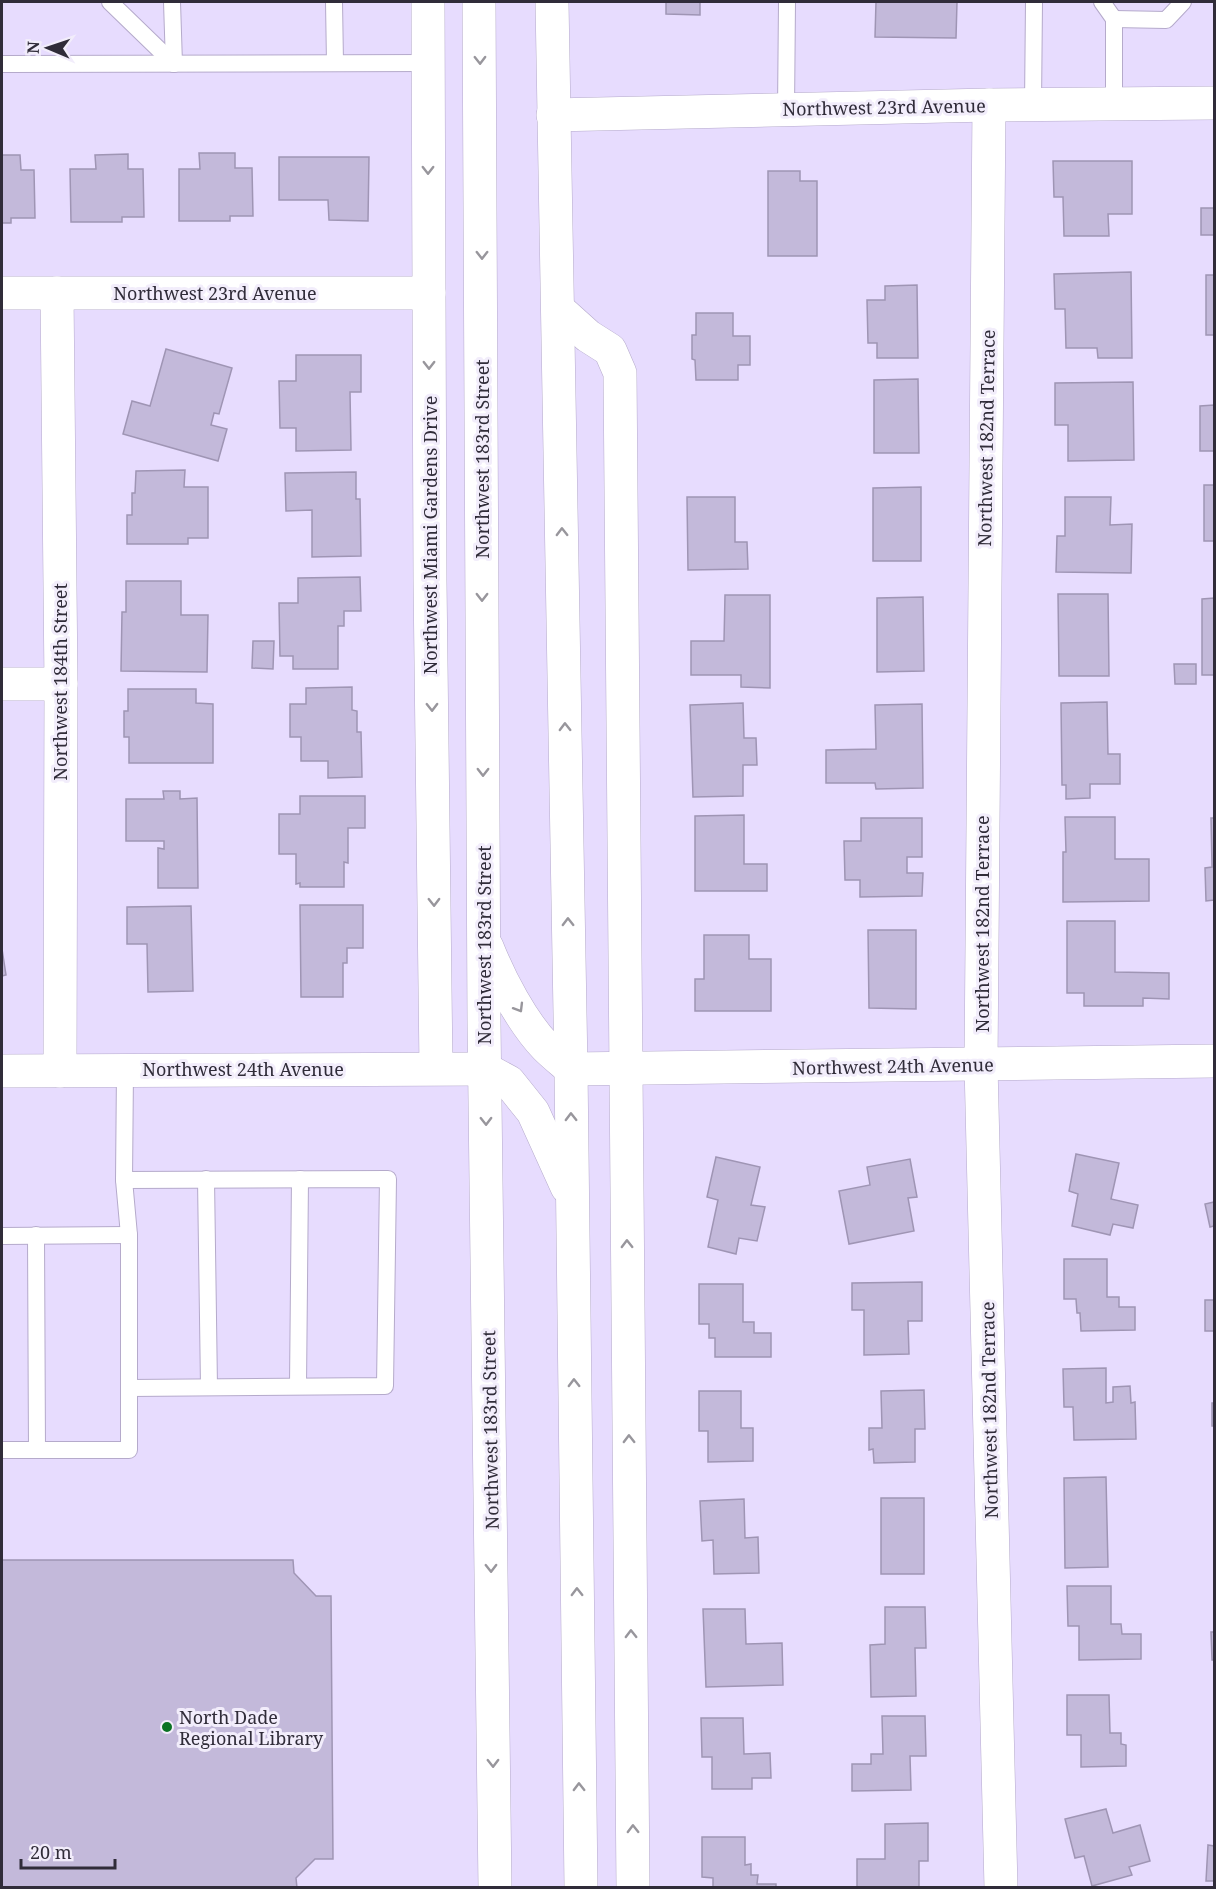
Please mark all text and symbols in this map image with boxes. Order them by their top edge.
north arrow [18,18,78,78]
text: N [22,40,44,54]
one-way arrow [474,55,486,64]
street label: Northwest 23rd Avenue [782,93,986,121]
one-way arrow [422,166,435,175]
one-way arrow [476,250,488,259]
street label: Northwest 23rd Avenue [113,281,317,305]
street label: Northwest 182nd Terrace [972,329,1000,547]
street label: Northwest 183rd Street [470,359,494,559]
one-way arrow [423,361,435,370]
street label: Northwest Miami Gardens Drive [418,396,442,674]
one-way arrow [555,528,568,537]
street label: Northwest 184th Street [48,583,72,781]
one-way arrow [476,592,489,601]
one-way arrow [426,703,438,712]
one-way arrow [559,723,571,732]
one-way arrow [477,768,489,777]
street label: Northwest 182nd Terrace [970,815,994,1033]
street label: Northwest 183rd Street [472,845,496,1045]
one-way arrow [428,898,440,907]
one-way arrow [562,918,574,927]
one-way arrow [511,1002,523,1012]
street label: Northwest 24th Avenue [792,1052,994,1080]
street label: Northwest 24th Avenue [142,1057,344,1081]
one-way arrow [565,1113,577,1122]
one-way arrow [480,1117,492,1126]
one-way arrow [621,1240,633,1249]
street label: Northwest 182nd Terrace [975,1301,1003,1519]
street label: Northwest 183rd Street [476,1330,504,1530]
one-way arrow [568,1379,580,1388]
one-way arrow [623,1435,635,1444]
one-way arrow [485,1564,497,1573]
one-way arrow [571,1588,583,1597]
one-way arrow [625,1630,637,1639]
place label: North Dade Regional Library [179,1705,324,1750]
marker: North Dade Regional Library [160,1720,174,1734]
one-way arrow [487,1759,500,1768]
one-way arrow [573,1783,586,1792]
one-way arrow [626,1825,639,1834]
scale bar [21,1832,116,1870]
text: 20 m [30,1840,72,1864]

